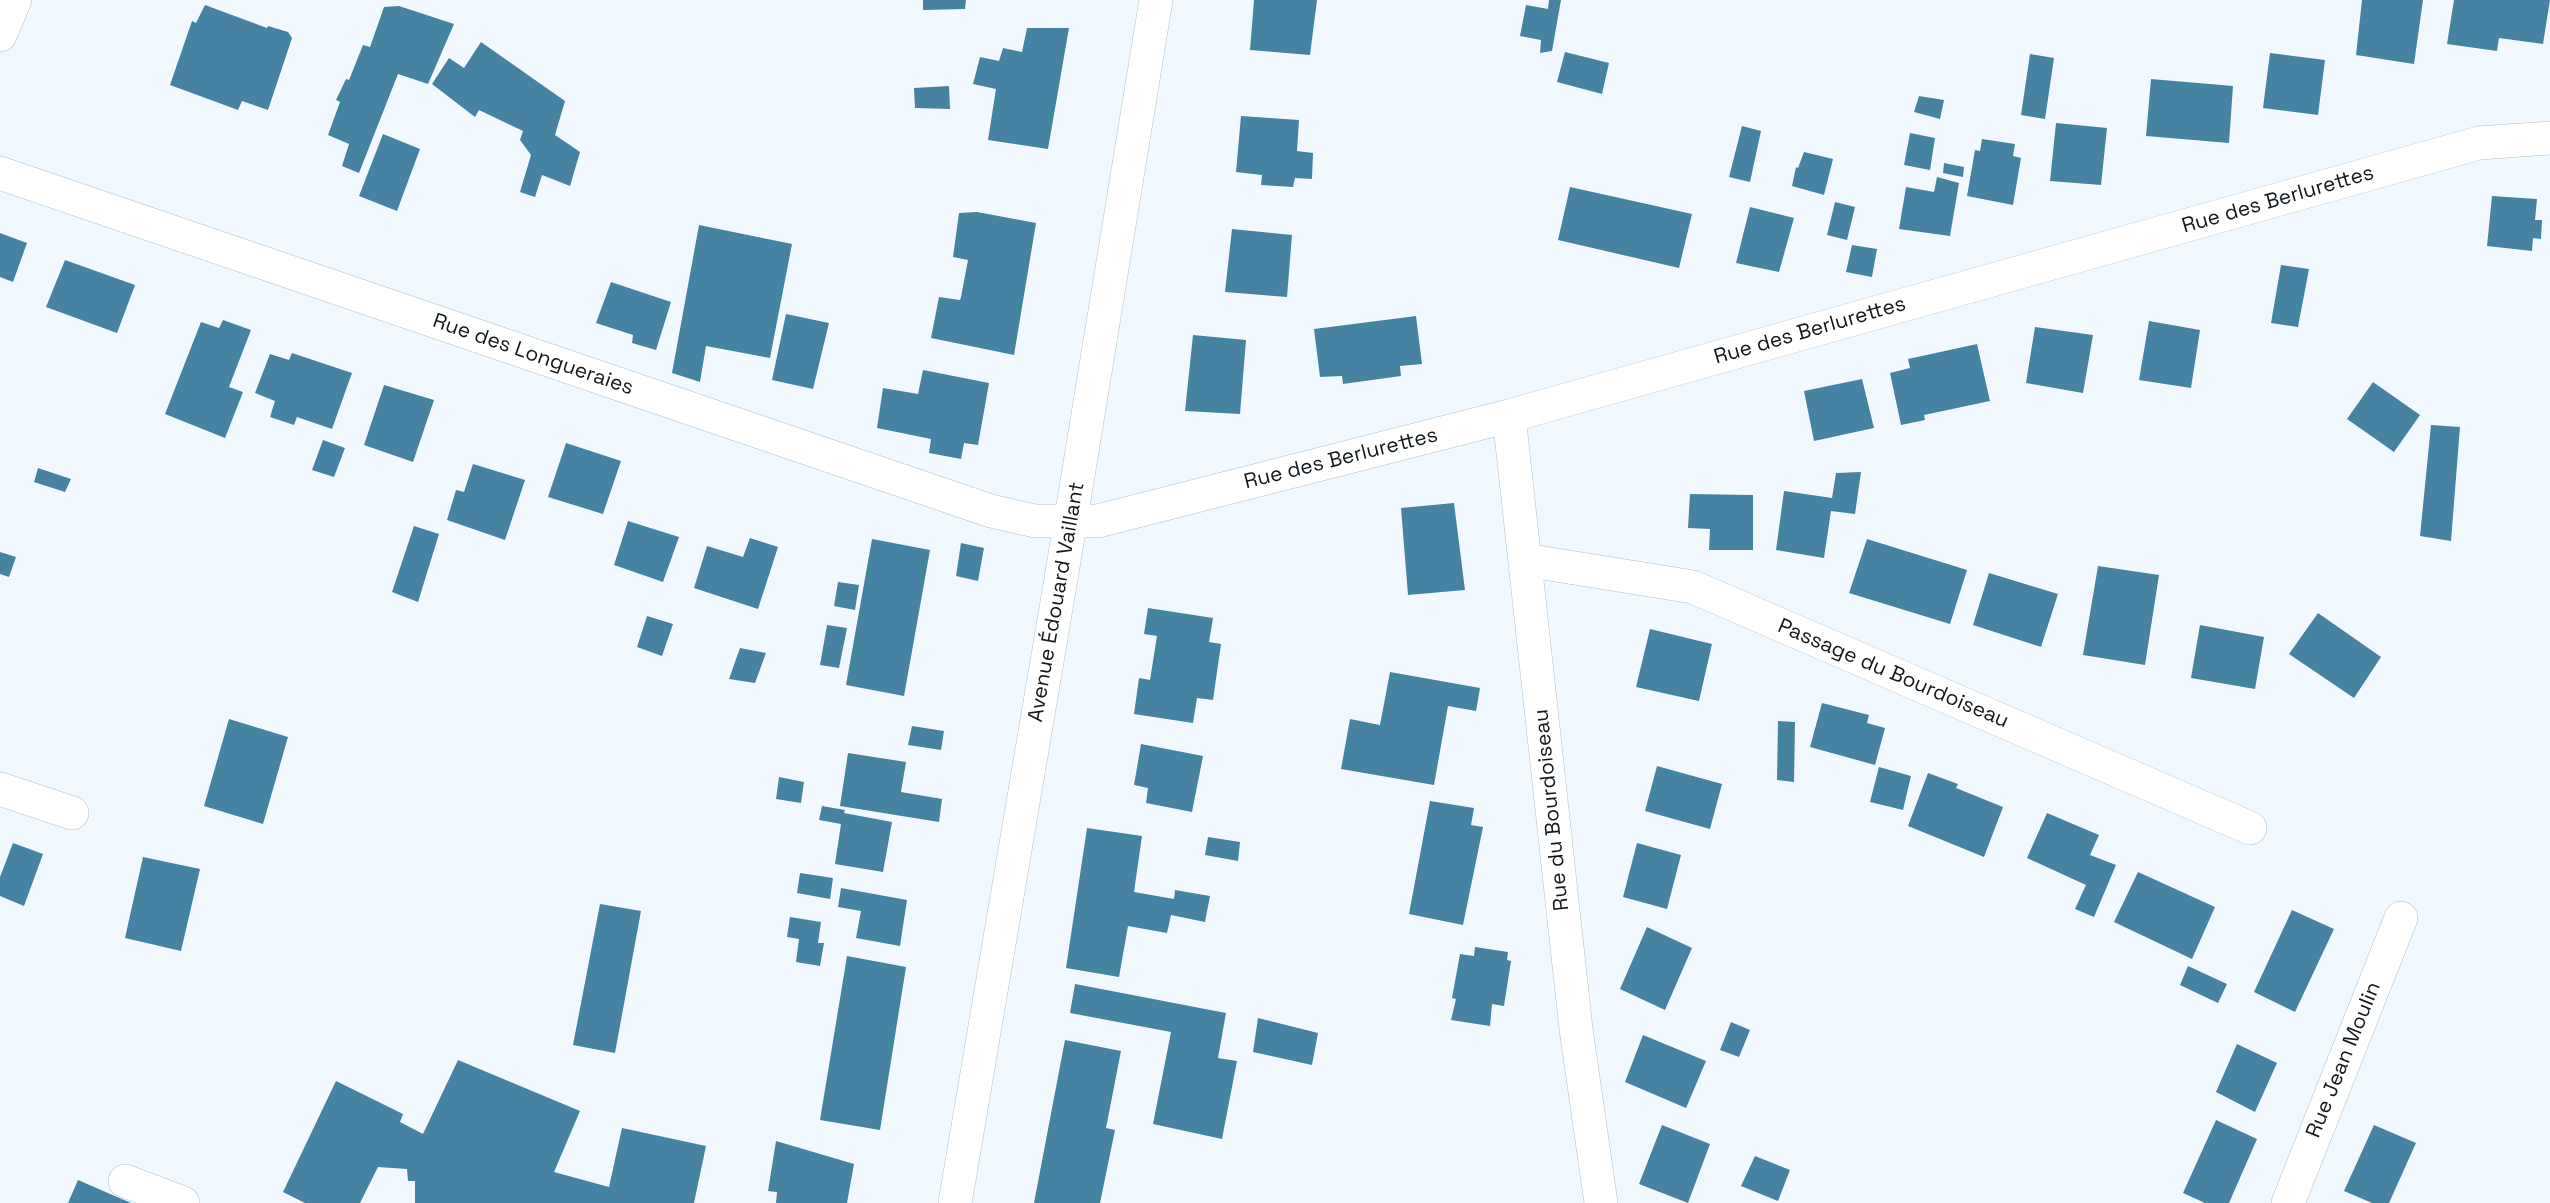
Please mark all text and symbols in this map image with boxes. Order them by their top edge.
street label: Rue des Berlurettes [2179,161,2377,239]
street label: Rue des Berlurettes [1711,292,1909,370]
street label: Rue des Longueraies [429,309,637,401]
street label: Rue des Berlurettes [1242,423,1440,495]
street label: Avenue Édouard Vaillant [1023,480,1091,724]
street label: Passage du Bourdoiseau [1774,614,2012,734]
street label: Rue du Bourdoiseau [1529,708,1575,912]
street label: Rue Jean Moulin [2301,978,2387,1142]

